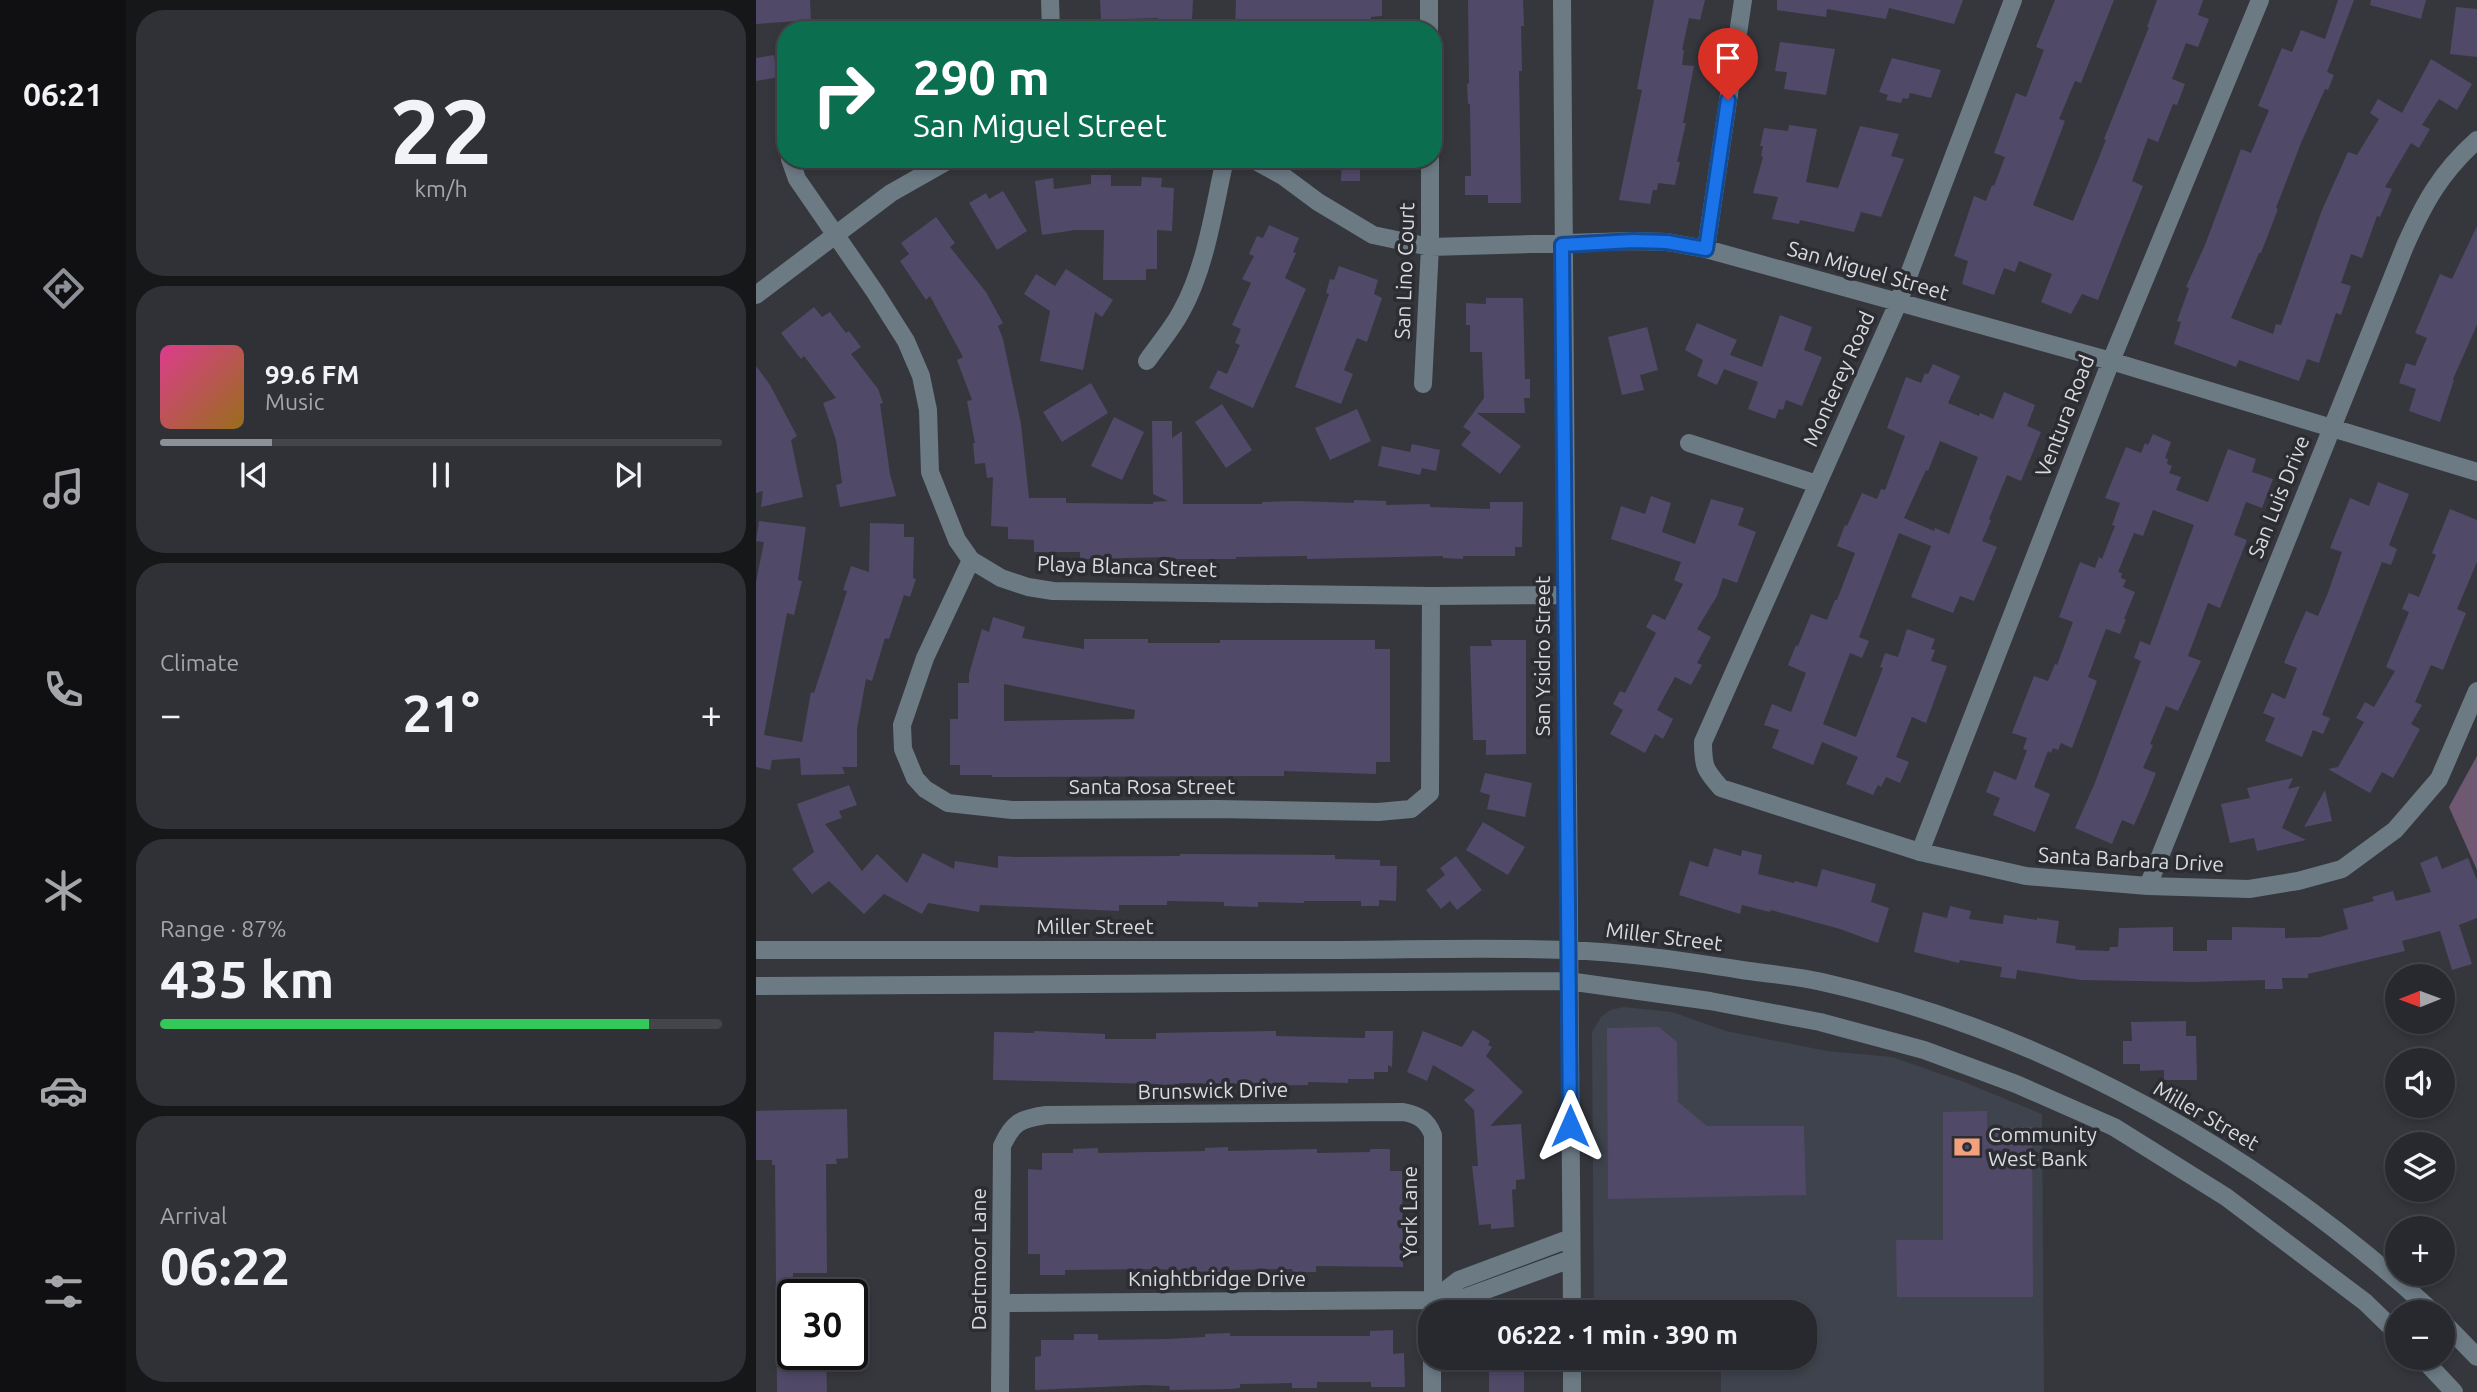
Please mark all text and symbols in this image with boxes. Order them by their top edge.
pin [1698,28,1758,100]
icon: arrive [1709,39,1747,77]
icon: right [798,49,889,140]
text: 290 m [913,49,1050,104]
text: 06:21 [23,76,103,112]
text: 22 [390,79,492,181]
text: San Miguel Street [913,107,1167,143]
text: km/h [414,176,468,201]
street label: San Lino Court [1390,202,1418,340]
street label: San Miguel Street [1785,236,1952,305]
icon: directions [39,264,88,313]
street label: Monterey Road [1798,307,1879,450]
street label: Ventura Road [2030,351,2098,480]
text: 99.6 FM [265,360,359,389]
text: Music [265,389,324,414]
street label: San Luis Drive [2243,432,2314,561]
icon: previous [235,456,273,494]
icon: pause [422,456,460,494]
icon: next [609,456,647,494]
icon: music [39,464,88,513]
street label: Playa Blanca Street [1037,551,1217,581]
street label: San Ysidro Street [1530,576,1554,736]
text: Climate [160,650,239,675]
icon: phone [39,665,88,714]
text: 21° [402,684,480,742]
text: − [160,693,181,735]
text: + [701,693,722,735]
street label: Santa Rosa Street [1069,774,1235,798]
street label: Santa Barbara Drive [2038,842,2225,876]
icon: climate [39,866,88,915]
street label: Miller Street [1036,914,1154,938]
text: Range · 87% [160,916,287,941]
street label: Miller Street [1604,917,1724,955]
text: 435 km [160,950,334,1008]
north arrow [2385,964,2455,1034]
map controls [2385,964,2455,1370]
button: sound [2385,1048,2455,1118]
icon: car [39,1066,88,1115]
street label: Miller Street [2150,1075,2263,1155]
street label: Brunswick Drive [1137,1077,1288,1103]
position arrow [1533,1089,1607,1163]
place label: Community West Bank [1988,1122,2097,1170]
bank icon: Community West Bank [1952,1132,1982,1162]
button: layers [2385,1132,2455,1202]
street label: York Lane [1397,1166,1421,1258]
street label: Dartmoor Lane [966,1188,990,1330]
text: Arrival [160,1203,227,1228]
button: + [2385,1216,2455,1286]
text: 06:22 [160,1237,290,1295]
street label: Knightbridge Drive [1128,1266,1306,1290]
icon: filters [39,1267,88,1316]
speed limit sign: 30 [777,1279,868,1370]
button: − [2385,1300,2455,1370]
text: 06:22 · 1 min · 390 m [1497,1320,1738,1349]

